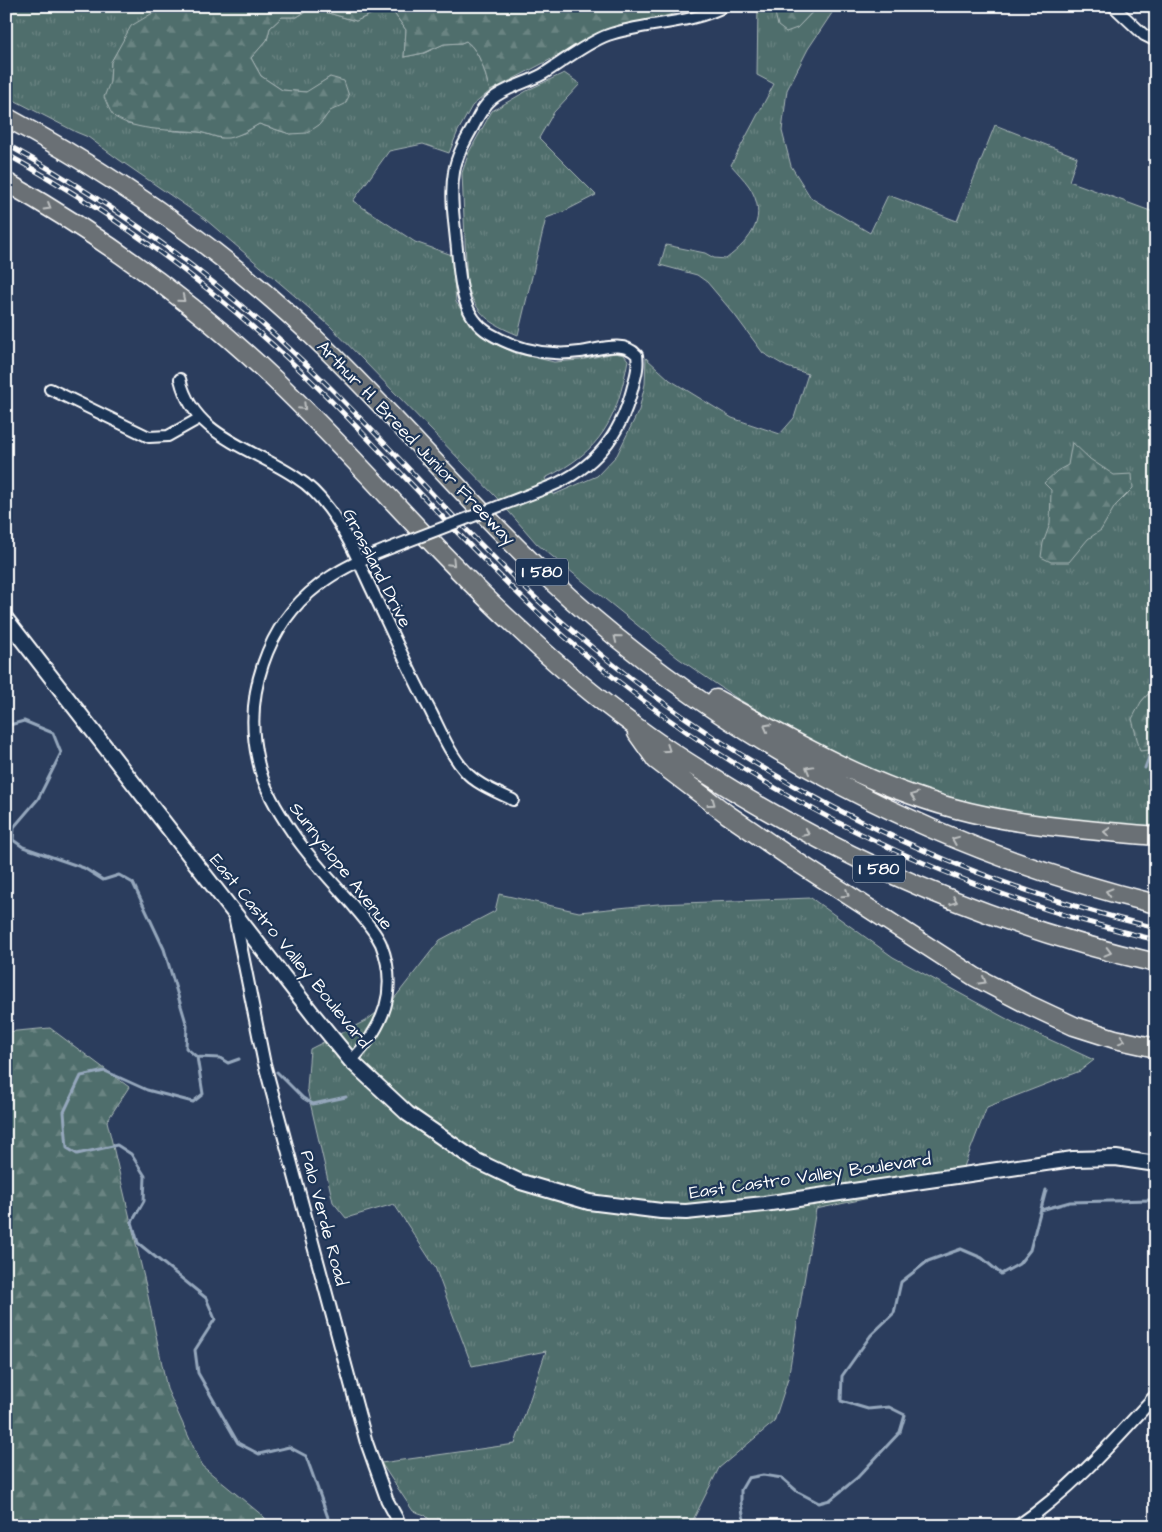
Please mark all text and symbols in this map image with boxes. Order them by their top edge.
one-way arrow [43,200,52,210]
one-way arrow [176,294,185,302]
street label: Arthur H. Breed Junior Freeway [310,335,521,552]
one-way arrow [297,402,306,411]
street label: Grassland Drive [336,504,418,632]
one-way arrow [446,557,455,566]
road number: I 580 [516,558,568,586]
one-way arrow [614,635,623,643]
one-way arrow [763,723,772,733]
one-way arrow [662,743,671,752]
one-way arrow [805,765,814,775]
one-way arrow [910,792,918,802]
street label: Sunnyslope Avenue [282,797,399,936]
one-way arrow [706,797,716,806]
one-way arrow [1103,826,1111,837]
one-way arrow [801,827,810,837]
one-way arrow [951,835,960,846]
street label: East Castro Valley Boulevard [203,848,377,1054]
road number: I 580 [853,856,905,882]
one-way arrow [841,887,850,897]
one-way arrow [1105,888,1113,898]
one-way arrow [949,895,958,905]
one-way arrow [1104,946,1112,956]
one-way arrow [978,975,987,985]
one-way arrow [1117,1034,1126,1045]
street label: Palo Verde Road [294,1147,354,1289]
street label: East Castro Valley Boulevard [687,1147,933,1206]

